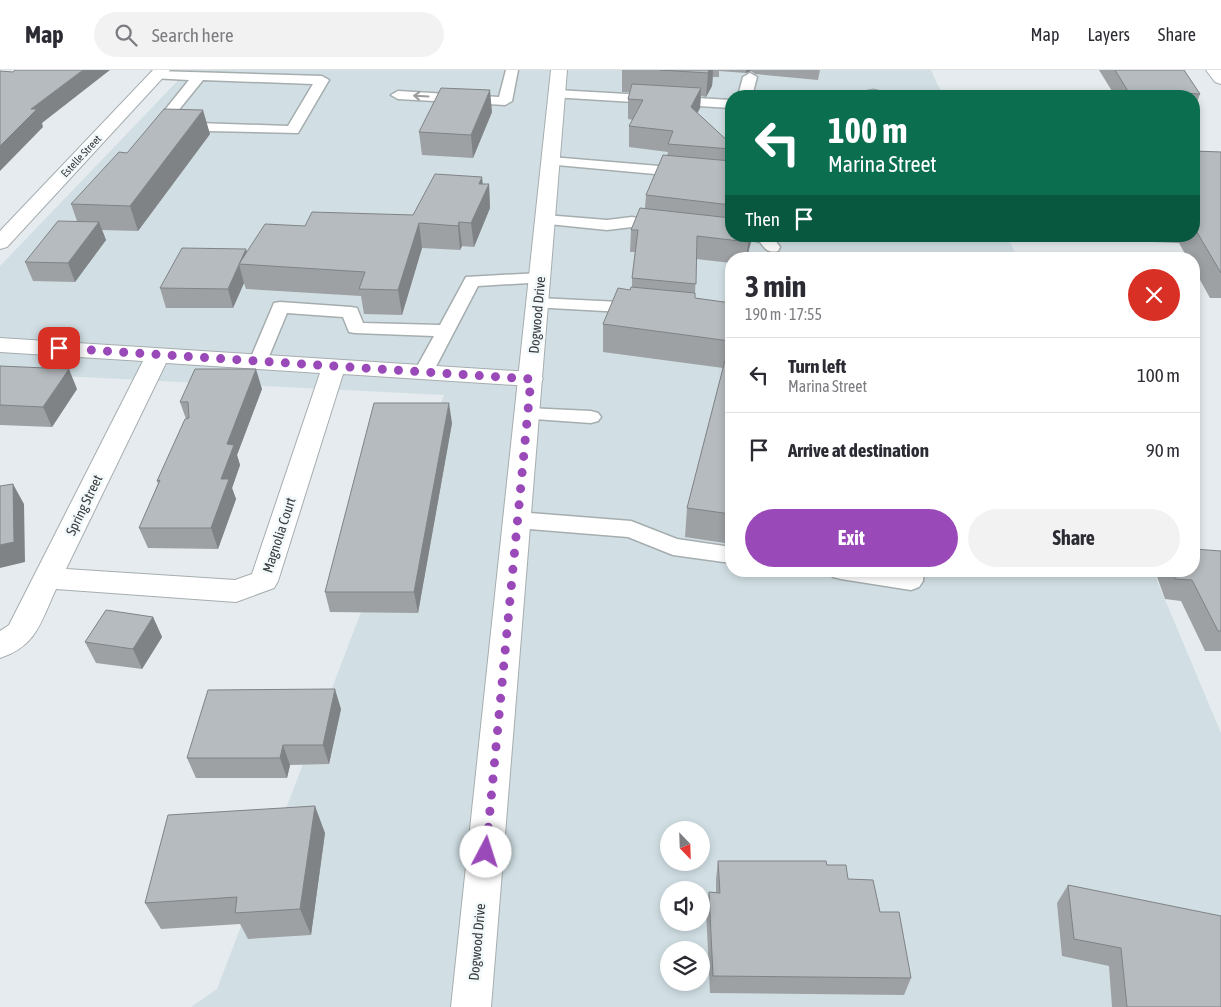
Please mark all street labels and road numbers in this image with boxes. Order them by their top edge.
street label: Estelle Street [59,133,103,179]
street label: Dogwood Drive [526,276,548,354]
street label: Spring Street [62,472,106,538]
street label: Magnolia Court [259,495,299,575]
street label: Dogwood Drive [466,903,488,981]

